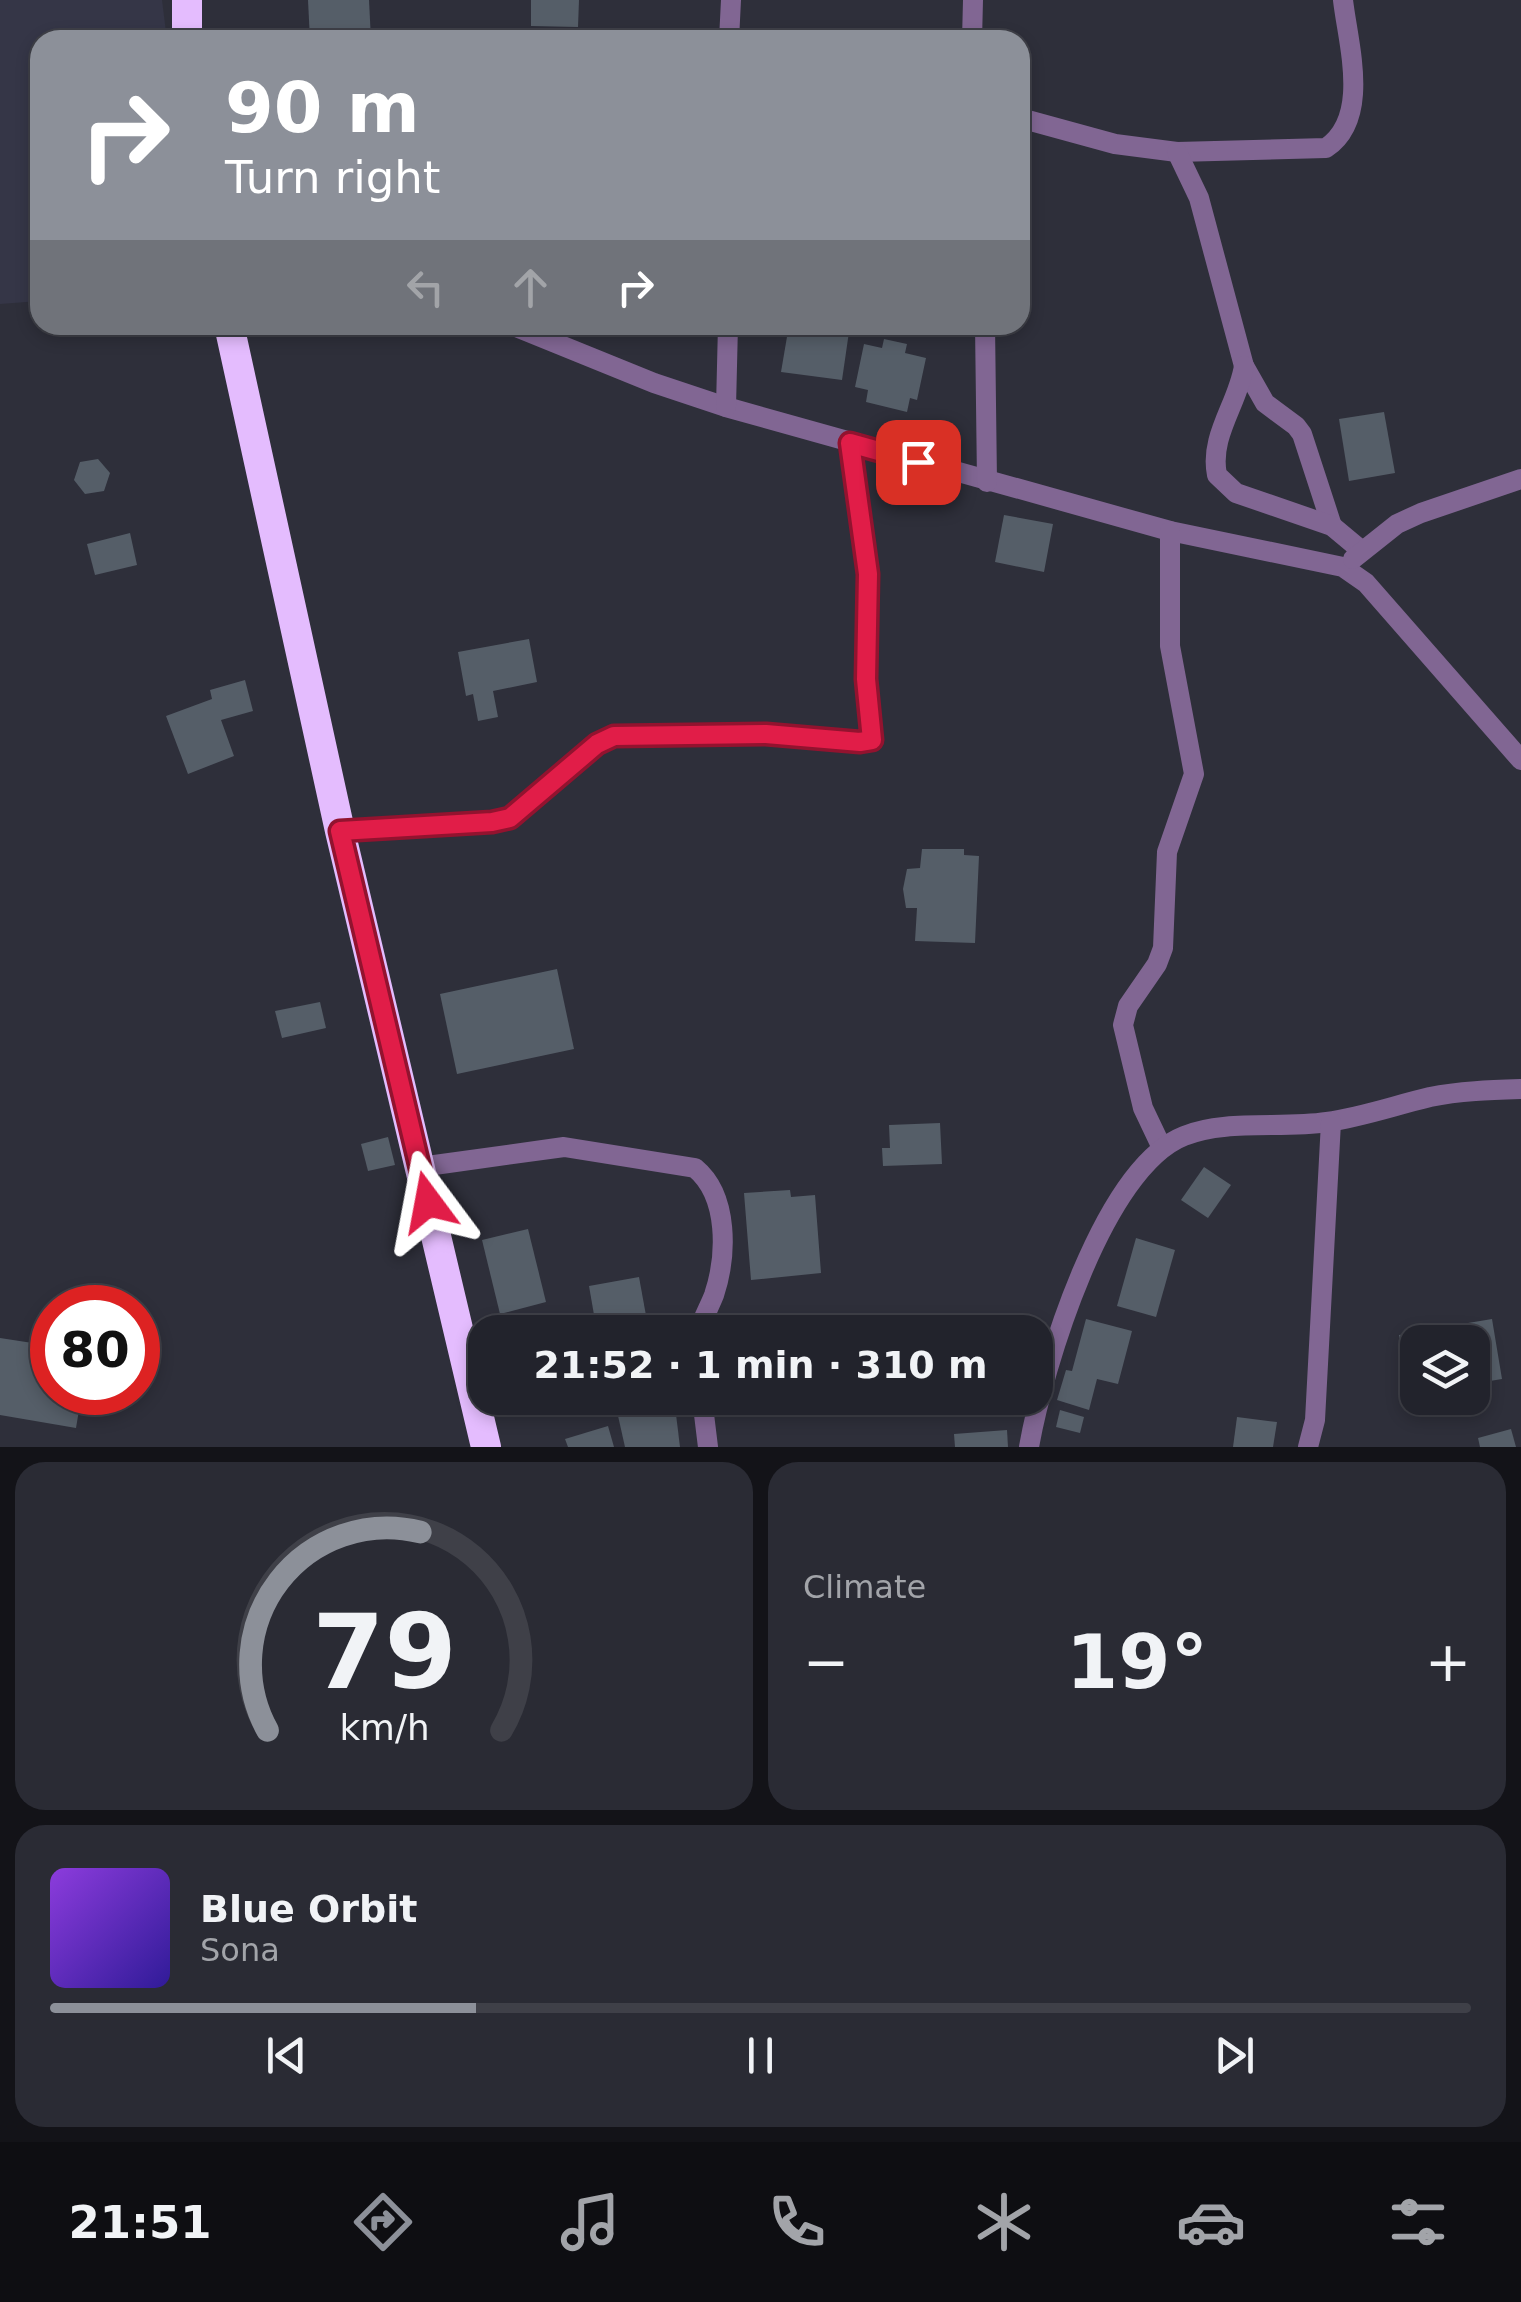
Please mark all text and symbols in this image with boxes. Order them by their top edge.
text: 90 m [225,67,420,149]
icon: right [60,70,190,200]
text: Turn right [225,151,440,204]
icon: left [398,260,453,315]
icon: ahead [503,260,558,315]
icon: right [608,260,663,315]
pin [876,420,961,505]
icon: arrive [891,435,946,490]
position arrow [376,1150,480,1254]
speed limit sign: 80 [30,1285,160,1415]
map controls [1400,1325,1490,1415]
button: layers [1400,1325,1490,1415]
text: 21:52 · 1 min · 310 m [533,1343,988,1387]
text: Climate [803,1568,926,1606]
text: 79 [312,1591,456,1713]
text: 19° [1066,1618,1208,1706]
text: − [803,1630,849,1694]
text: + [1425,1630,1471,1694]
text: km/h [339,1707,429,1748]
text: Blue Orbit [200,1887,417,1931]
text: Sona [200,1931,280,1969]
icon: previous [259,2028,314,2083]
icon: pause [733,2028,788,2083]
icon: next [1207,2028,1262,2083]
icon: directions [348,2187,418,2257]
icon: music [555,2187,625,2257]
icon: phone [762,2187,832,2257]
icon: climate [969,2187,1039,2257]
icon: car [1176,2187,1246,2257]
icon: filters [1383,2187,1453,2257]
text: 21:51 [68,2196,212,2249]

